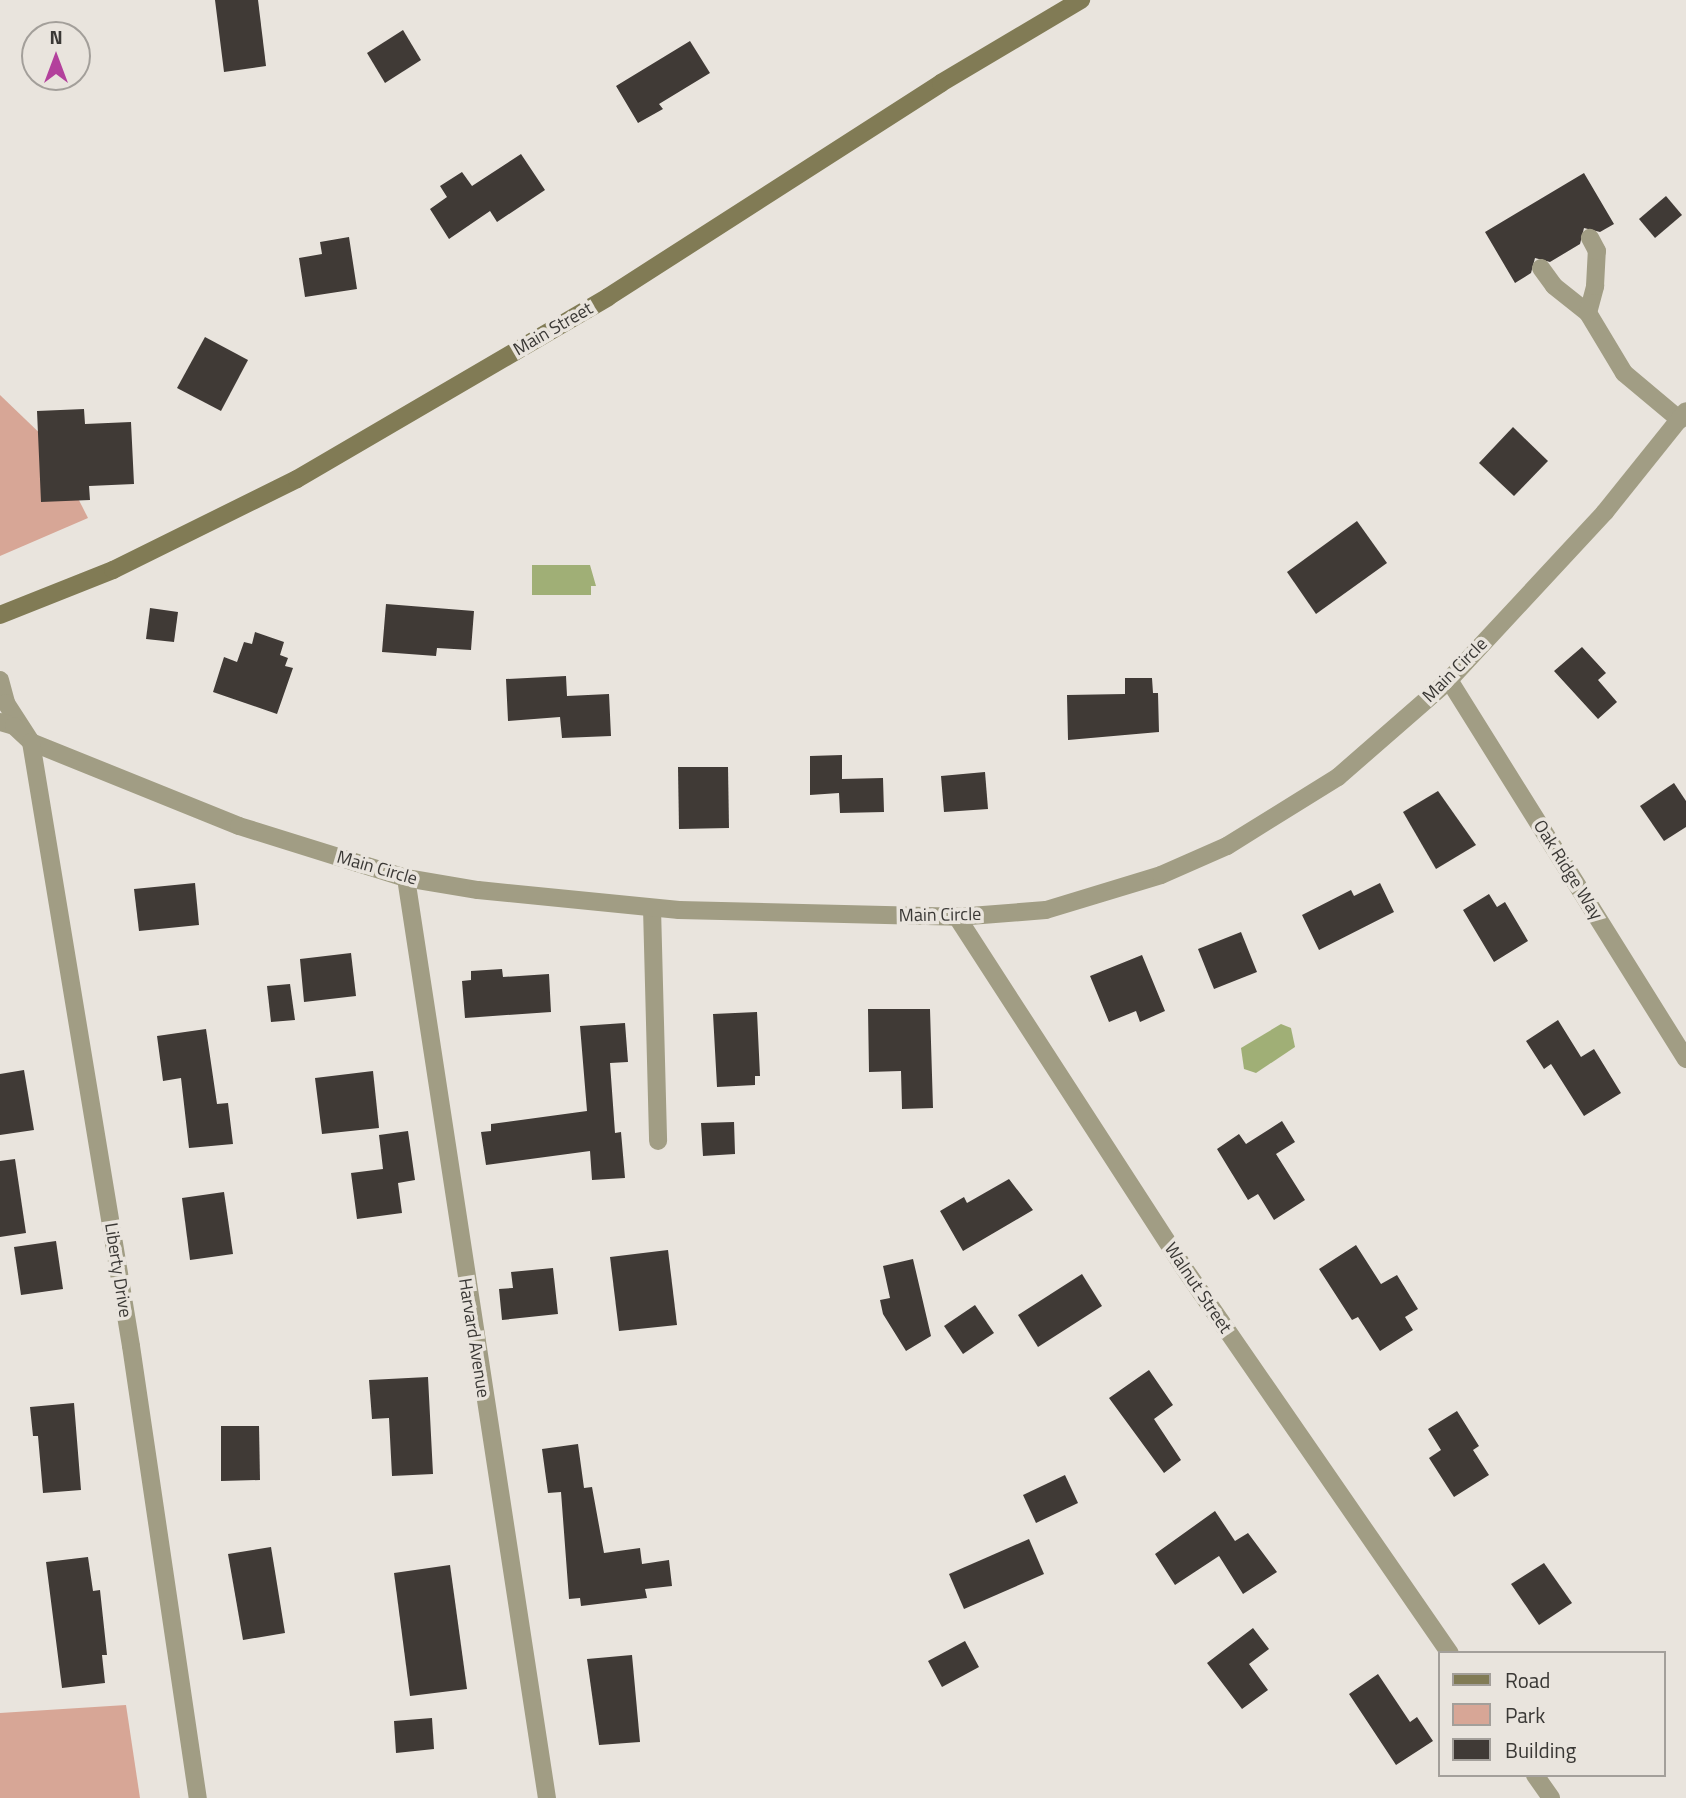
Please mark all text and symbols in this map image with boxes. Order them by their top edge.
north arrow [21,21,91,91]
text: N [49,22,63,51]
street label: Main Street [509,298,597,360]
street label: Main Circle [1418,633,1492,707]
street label: Oak Ridge Way [1529,816,1607,924]
street label: Main Circle [334,846,420,890]
street label: Main Circle [899,903,981,927]
street label: Liberty Drive [100,1221,136,1319]
street label: Walnut Street [1160,1239,1236,1337]
street label: Harvard Avenue [454,1277,494,1399]
legend [1438,1651,1665,1777]
text: Road [1505,1664,1550,1696]
text: Park [1505,1699,1545,1731]
text: Building [1505,1734,1576,1766]

